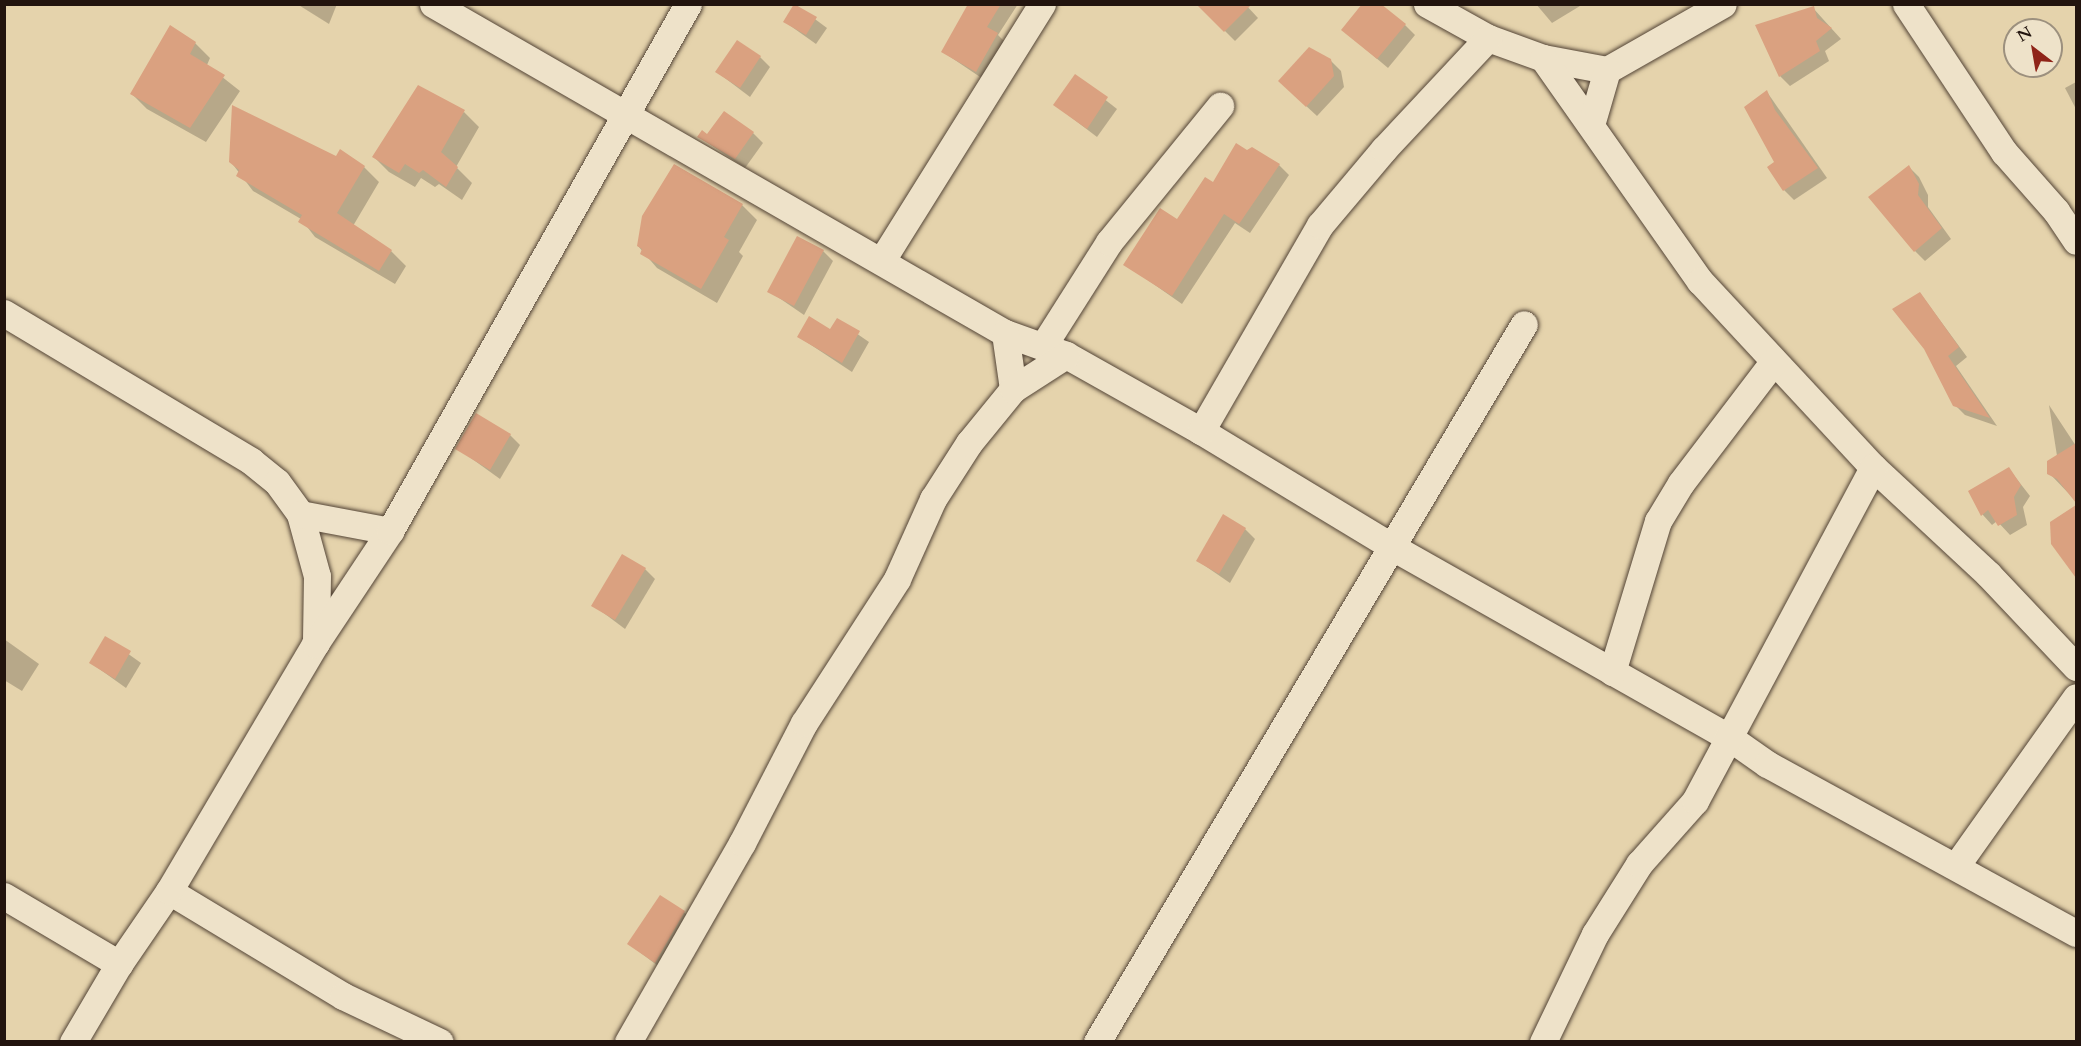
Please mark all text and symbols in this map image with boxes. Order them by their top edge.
north arrow [2003,18,2063,78]
text: N [2013,21,2036,47]

